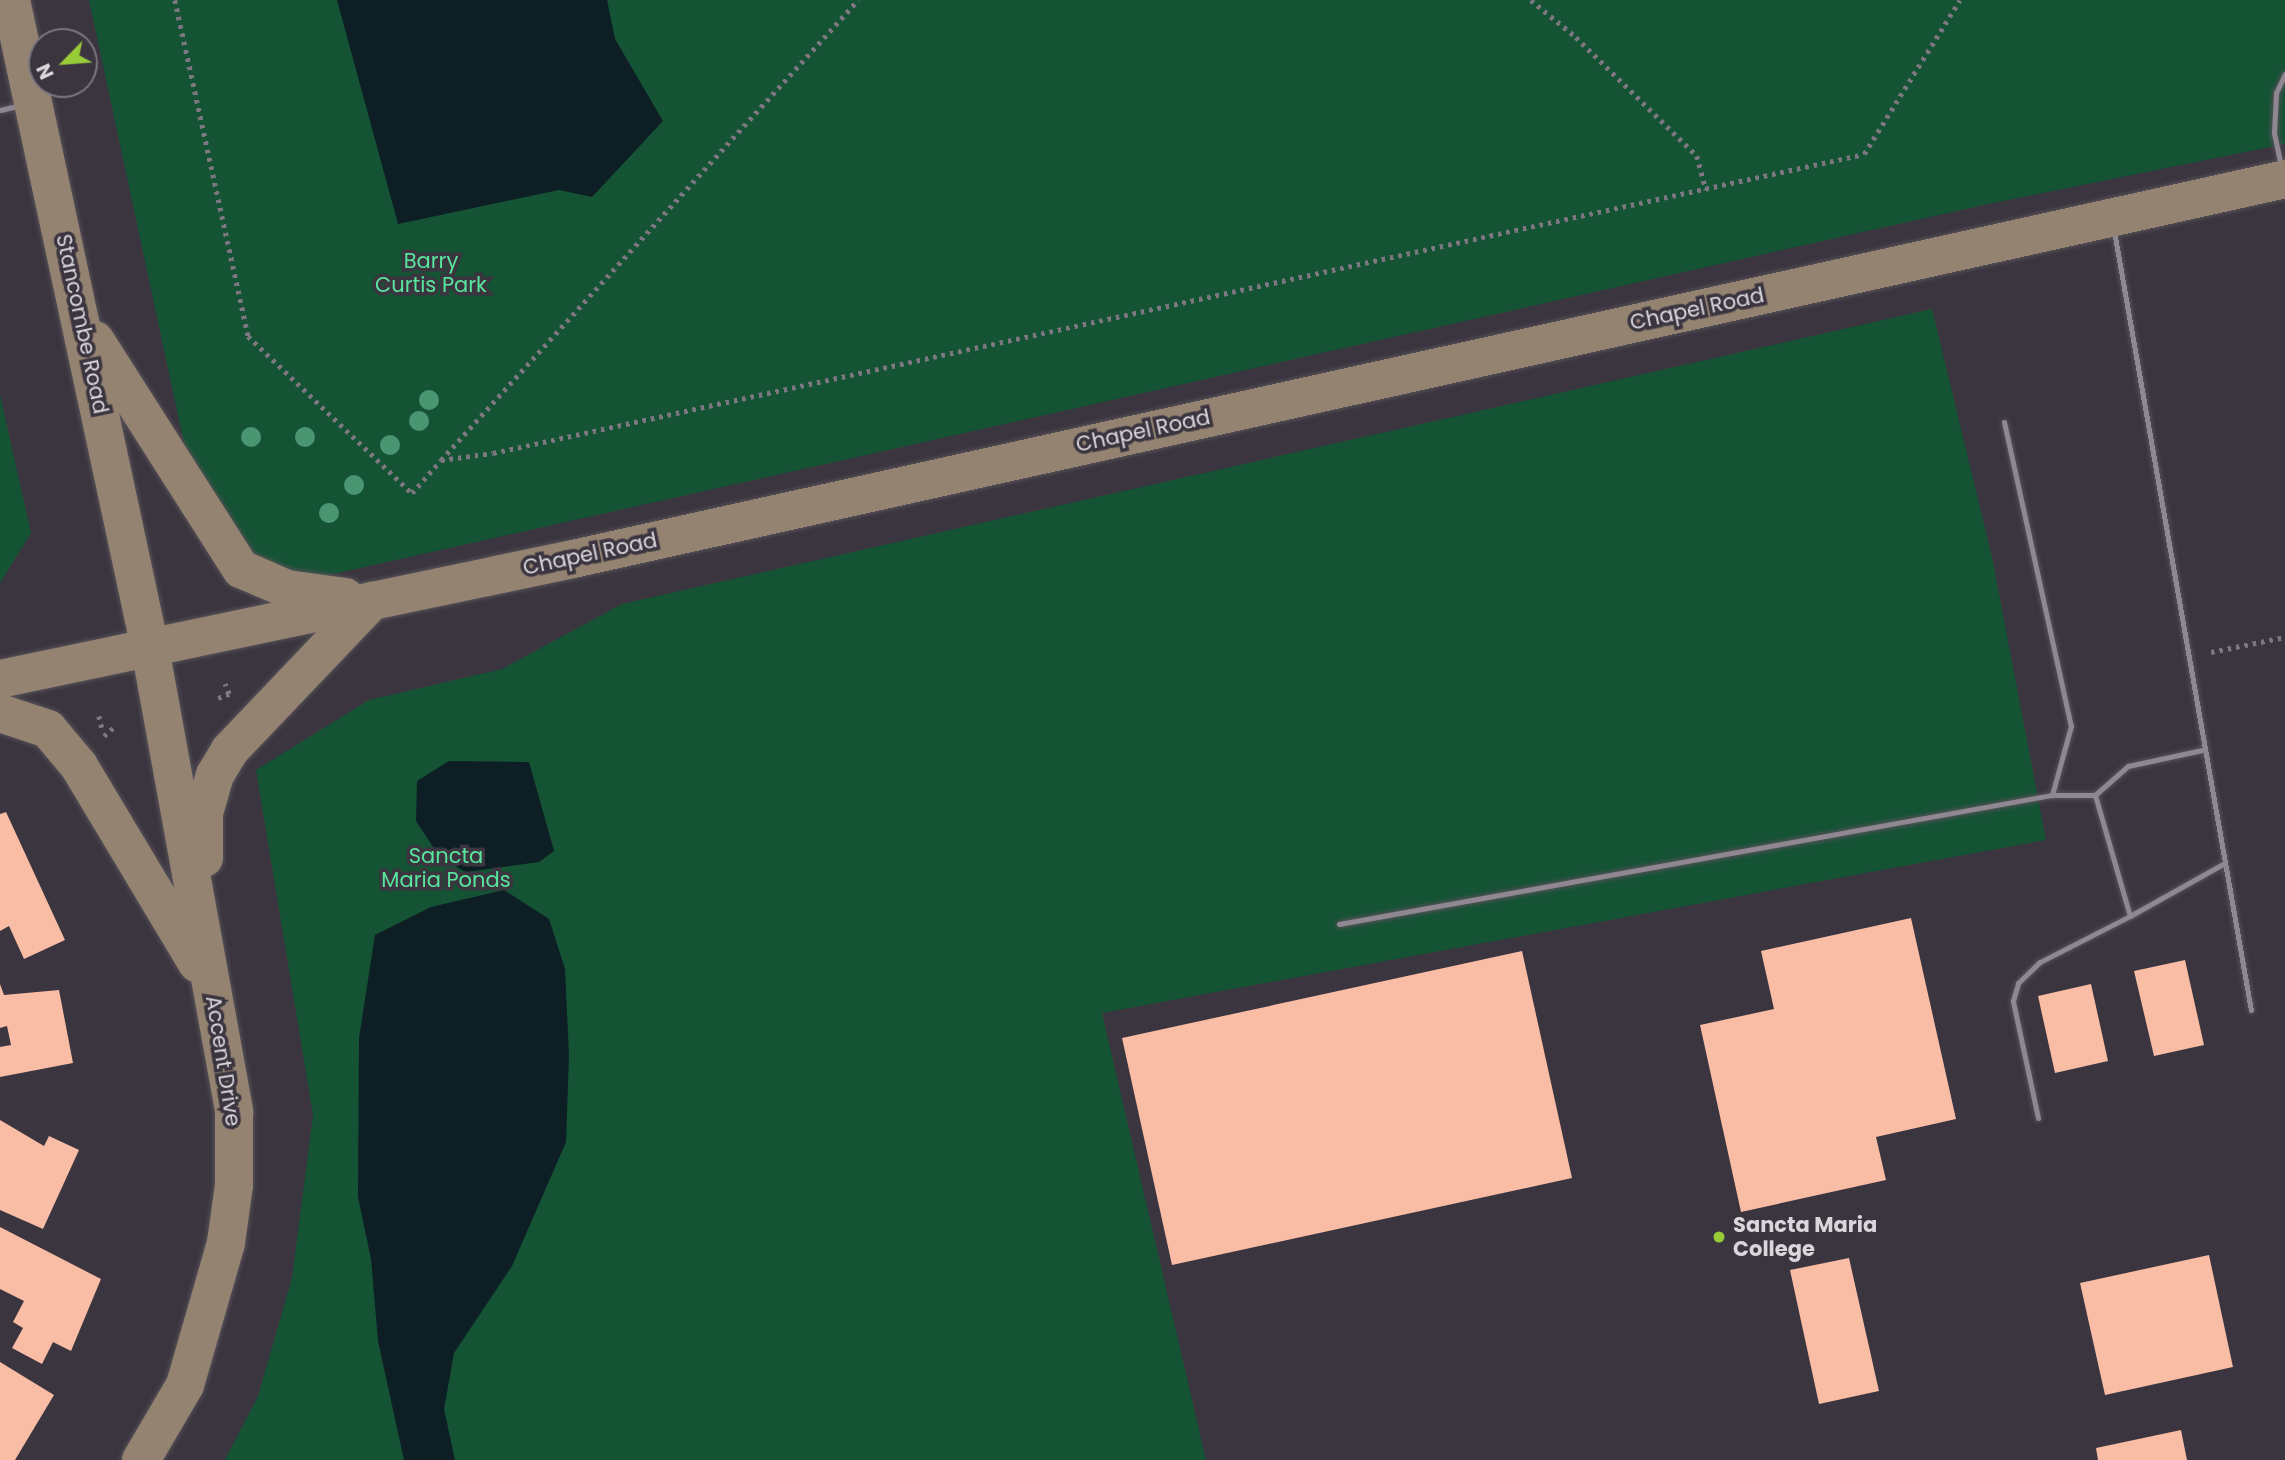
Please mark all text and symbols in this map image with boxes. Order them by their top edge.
north arrow [28,28,98,98]
text: N [30,59,61,83]
street label: Stancombe Road [51,232,113,416]
park label: Barry Curtis Park [375,248,487,298]
street label: Chapel Road [1628,282,1766,336]
street label: Chapel Road [1074,404,1212,458]
street label: Chapel Road [521,527,659,581]
park label: Sancta Maria Ponds [381,843,511,893]
street label: Accent Drive [200,994,246,1128]
place label: Sancta Maria College [1733,1212,1877,1262]
marker: Sancta Maria College [1711,1229,1727,1245]

